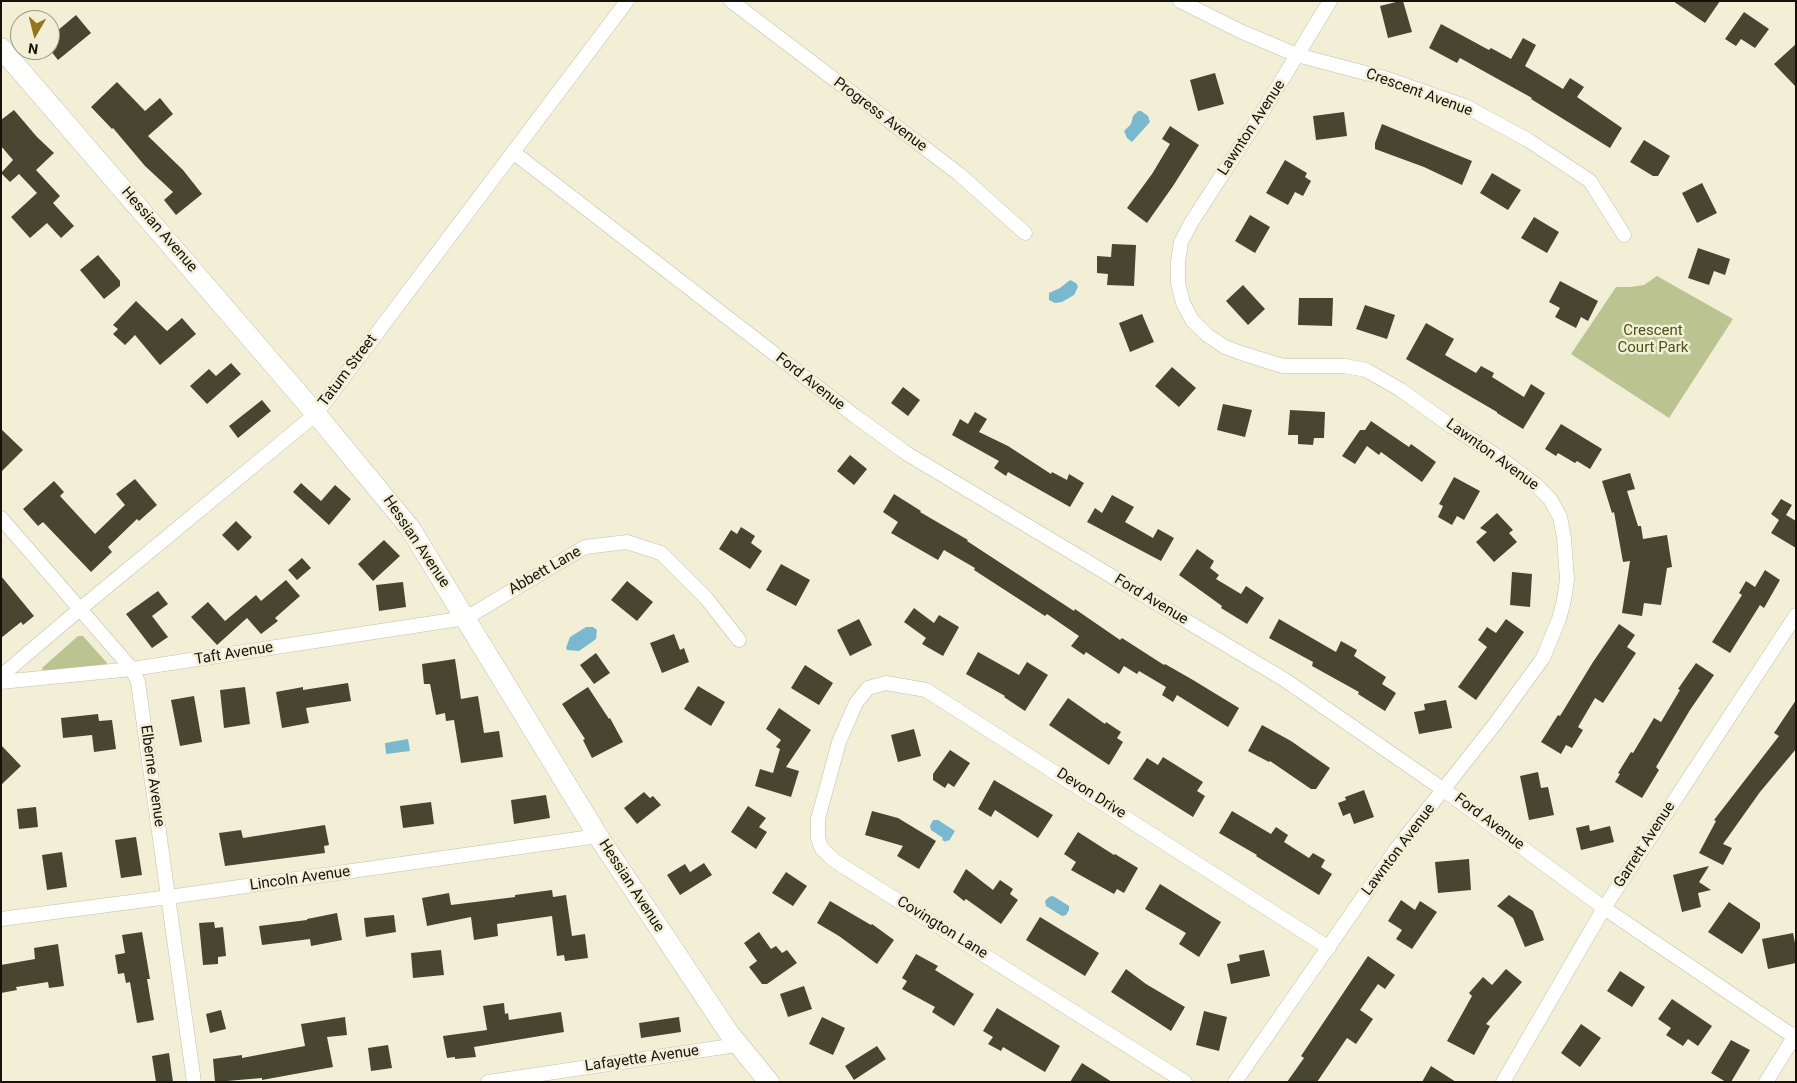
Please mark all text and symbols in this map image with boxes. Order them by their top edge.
north arrow [10,10,60,60]
text: N [27,40,39,57]
street label: Crescent Avenue [1363,65,1475,121]
street label: Progress Avenue [830,74,930,156]
street label: Lawnton Avenue [1214,77,1290,179]
street label: Hessian Avenue [117,184,201,276]
park label: Crescent Court Park [1618,322,1688,357]
street label: Tatum Street [315,331,381,411]
street label: Ford Avenue [772,349,848,415]
street label: Lawnton Avenue [1442,415,1542,495]
street label: Hessian Avenue [379,493,453,591]
street label: Abbett Lane [506,543,584,599]
street label: Ford Avenue [1111,571,1191,629]
street label: Taft Avenue [193,639,275,669]
street label: Elberne Avenue [136,724,168,828]
street label: Devon Drive [1053,765,1129,823]
street label: Ford Avenue [1450,790,1528,854]
street label: Garrett Avenue [1611,799,1679,891]
street label: Lawnton Avenue [1359,801,1439,899]
street label: Hessian Avenue [594,836,668,936]
street label: Lincoln Avenue [249,863,351,895]
street label: Covington Lane [893,893,991,963]
street label: Lafayette Avenue [584,1042,700,1076]

